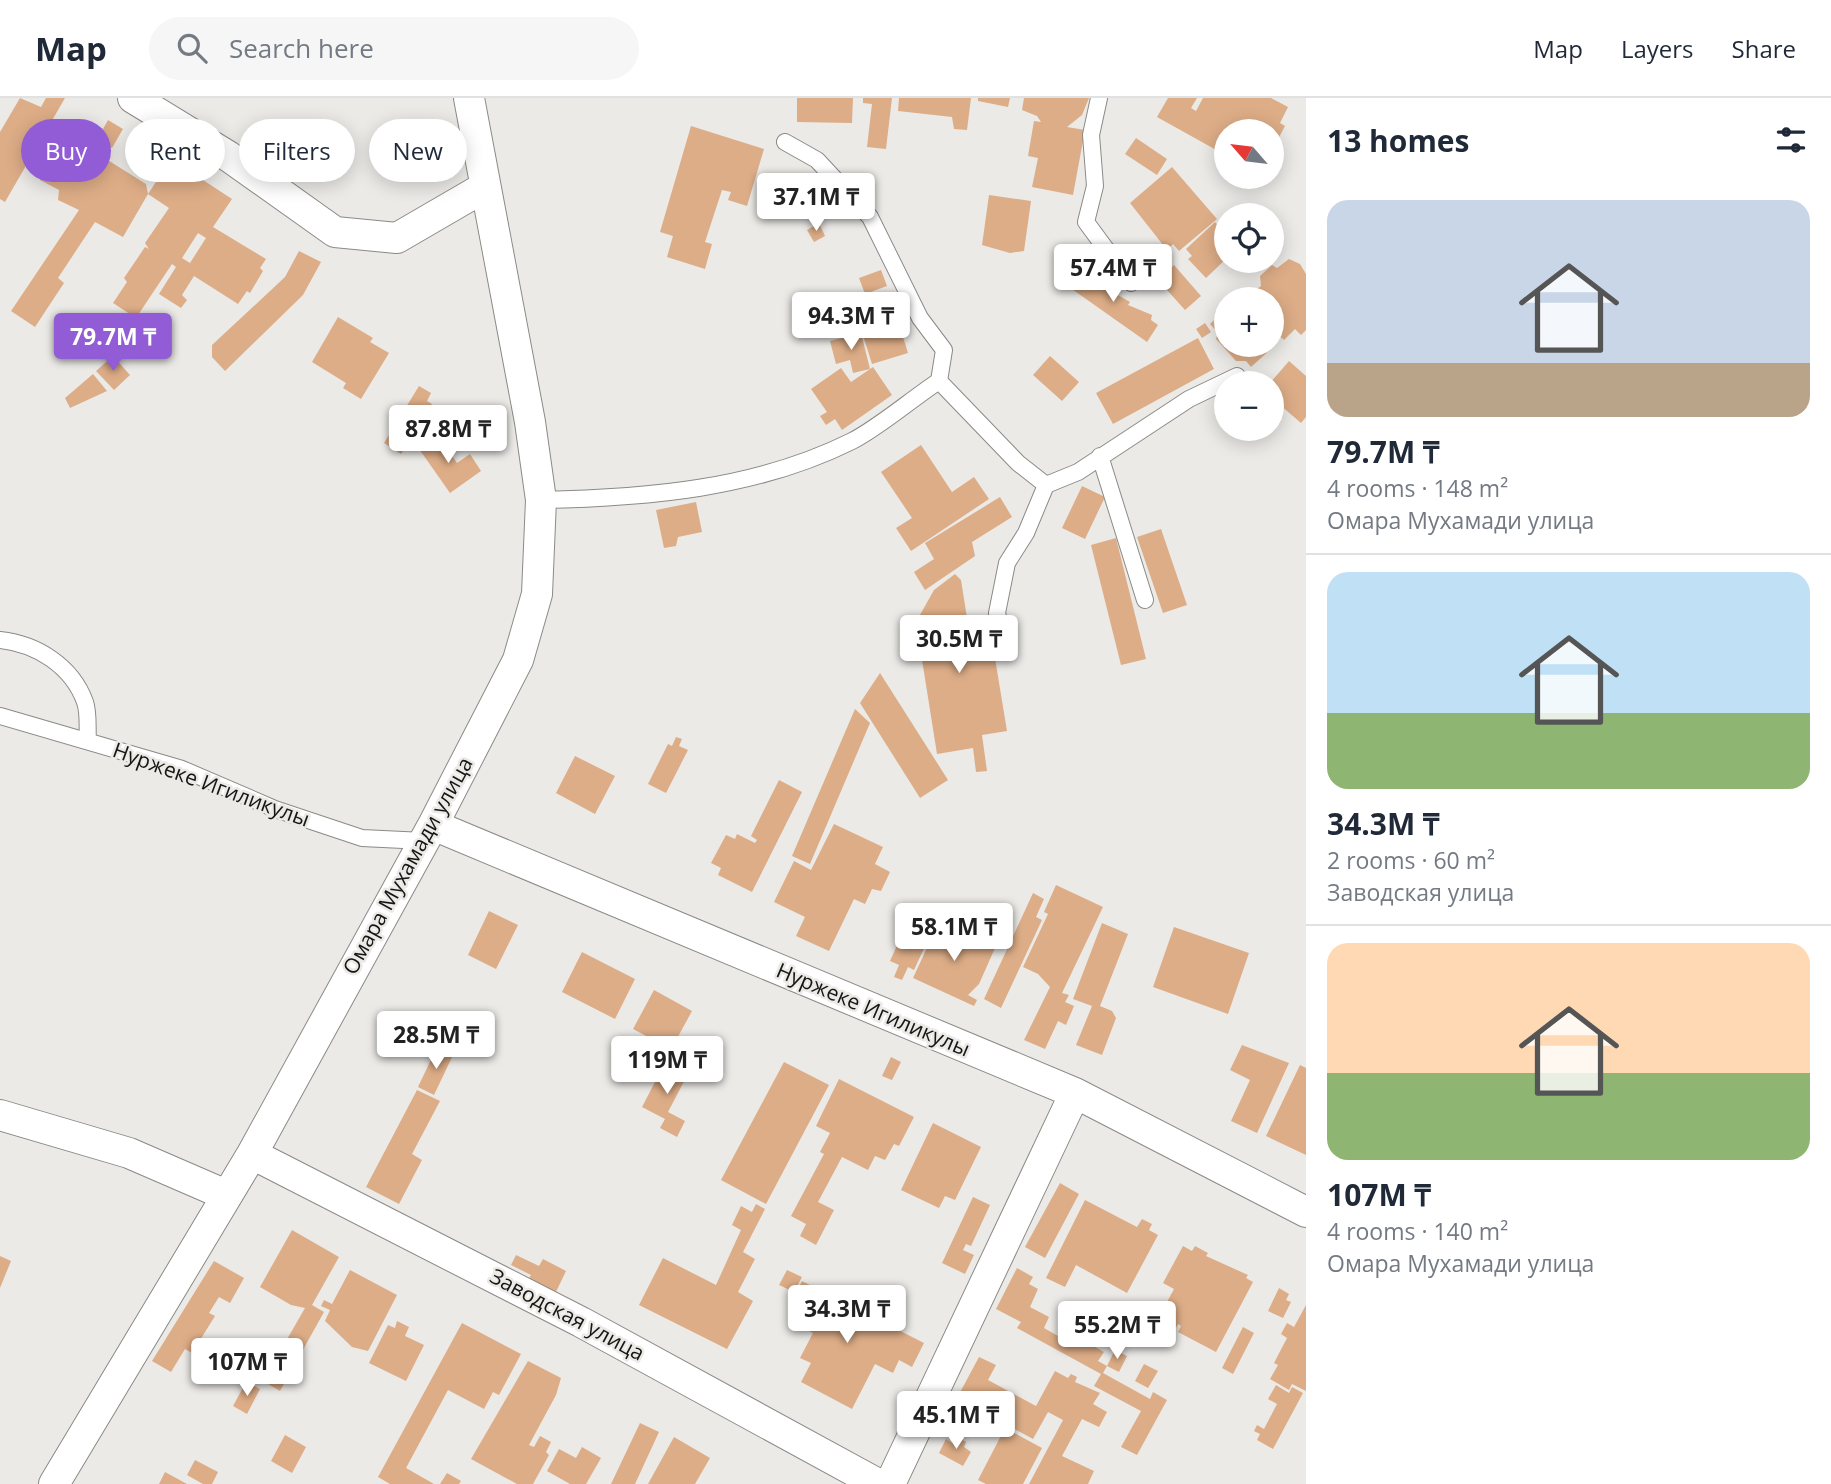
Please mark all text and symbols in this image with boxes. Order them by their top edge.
search box [149,17,639,80]
text: Map [35,26,107,71]
icon: search [173,29,211,67]
text: Search here [229,30,374,66]
text: Map [1533,32,1583,65]
text: Layers [1621,32,1694,65]
text: Share [1732,32,1796,65]
chip: Buy [21,119,111,182]
chip: Rent [125,119,225,182]
chip: Filters [239,119,355,182]
chip: New [369,119,467,182]
north arrow [1214,119,1284,189]
map controls [1214,119,1284,441]
text: 13 homes [1327,120,1470,161]
icon: filters [1772,121,1810,159]
pin: 37.1M ₸ [751,174,881,233]
text: 37.1M ₸ [773,180,859,212]
button: locate [1214,203,1284,273]
pin: 57.4M ₸ [1048,244,1178,304]
icon: home [1506,245,1632,371]
text: 57.4M ₸ [1070,251,1156,283]
button: + [1214,287,1284,357]
pin: 94.3M ₸ [786,292,916,352]
text: 94.3M ₸ [808,299,894,331]
pin: 79.7M ₸ [48,314,178,373]
text: 79.7M ₸ [70,320,156,352]
button: − [1214,371,1284,441]
pin: 87.8M ₸ [383,406,513,465]
text: 87.8M ₸ [405,412,491,444]
text: 79.7M ₸ [1327,431,1439,472]
text: 4 rooms · 148 m² [1327,472,1508,504]
text: Омара Мухамади улица [1327,504,1594,536]
pin: 30.5M ₸ [894,616,1024,675]
icon: home [1506,617,1632,743]
text: 30.5M ₸ [916,622,1002,654]
street label: Нуржеке Игиликулы [109,735,314,833]
street label: Омара Мухамади улица [336,752,479,979]
text: 34.3M ₸ [1327,803,1439,844]
text: 2 rooms · 60 m² [1327,844,1495,876]
text: Заводская улица [1327,876,1514,908]
pin: 58.1M ₸ [889,904,1019,963]
text: 58.1M ₸ [911,910,997,942]
street label: Нуржеке Игиликулы [772,956,974,1062]
icon: home [1506,988,1632,1114]
pin: 28.5M ₸ [371,1012,501,1071]
text: 28.5M ₸ [393,1018,479,1050]
pin: 119M ₸ [610,1037,724,1096]
text: 119M ₸ [627,1043,707,1075]
text: 107M ₸ [1327,1174,1431,1215]
text: 4 rooms · 140 m² [1327,1215,1508,1247]
text: Омара Мухамади улица [1327,1247,1594,1279]
street label: Заводская улица [485,1262,650,1367]
pin: 34.3M ₸ [782,1286,912,1345]
text: 34.3M ₸ [804,1292,890,1324]
pin: 55.2M ₸ [1052,1302,1182,1361]
text: 55.2M ₸ [1074,1308,1160,1340]
pin: 107M ₸ [190,1338,304,1398]
text: 107M ₸ [207,1345,287,1377]
pin: 45.1M ₸ [891,1392,1021,1451]
text: 45.1M ₸ [913,1398,999,1430]

